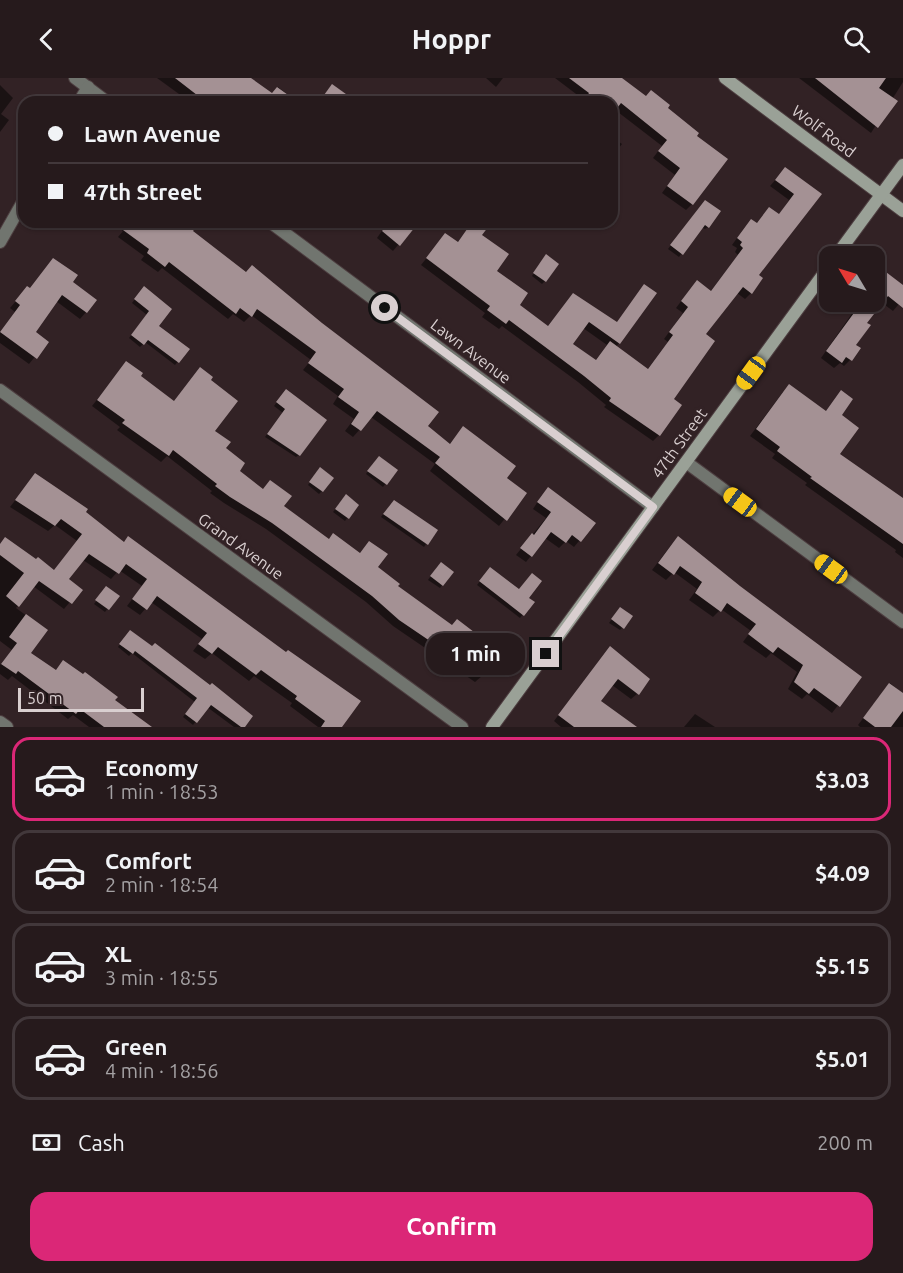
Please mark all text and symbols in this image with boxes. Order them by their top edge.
icon: back [30,23,63,56]
icon: search [840,23,873,56]
text: Hoppr [412,24,491,54]
street label: Wolf Road [789,101,859,161]
text: Lawn Avenue [84,121,221,146]
text: 47th Street [84,179,202,204]
north arrow [819,246,885,312]
map controls [819,246,885,312]
route start [371,294,398,321]
street label: Lawn Avenue [427,315,515,387]
car [733,353,769,393]
street label: 47th Street [648,404,711,481]
car [720,484,760,520]
street label: Grand Avenue [195,509,287,583]
car [811,551,851,587]
callout: 1 min [426,633,525,675]
route end [532,640,559,667]
text: 1 min [450,642,501,665]
scale bar [18,685,144,712]
text: 50 m [27,689,63,707]
icon: car [33,752,87,806]
text: Economy [105,755,198,780]
text: $3.03 [815,767,870,792]
text: 1 min · 18:53 [105,780,219,803]
icon: car [33,845,87,899]
text: Comfort [105,848,192,873]
text: $4.09 [815,860,870,885]
text: 2 min · 18:54 [105,873,219,896]
icon: car [33,938,87,992]
text: XL [105,941,132,966]
text: $5.15 [815,953,870,978]
text: 3 min · 18:55 [105,966,219,989]
icon: car [33,1031,87,1085]
text: Green [105,1034,167,1059]
text: $5.01 [815,1046,870,1071]
text: 4 min · 18:56 [105,1059,219,1082]
icon: cash [30,1126,63,1159]
text: Cash [78,1130,125,1155]
text: 200 m [817,1131,873,1154]
button: Confirm [30,1192,873,1261]

